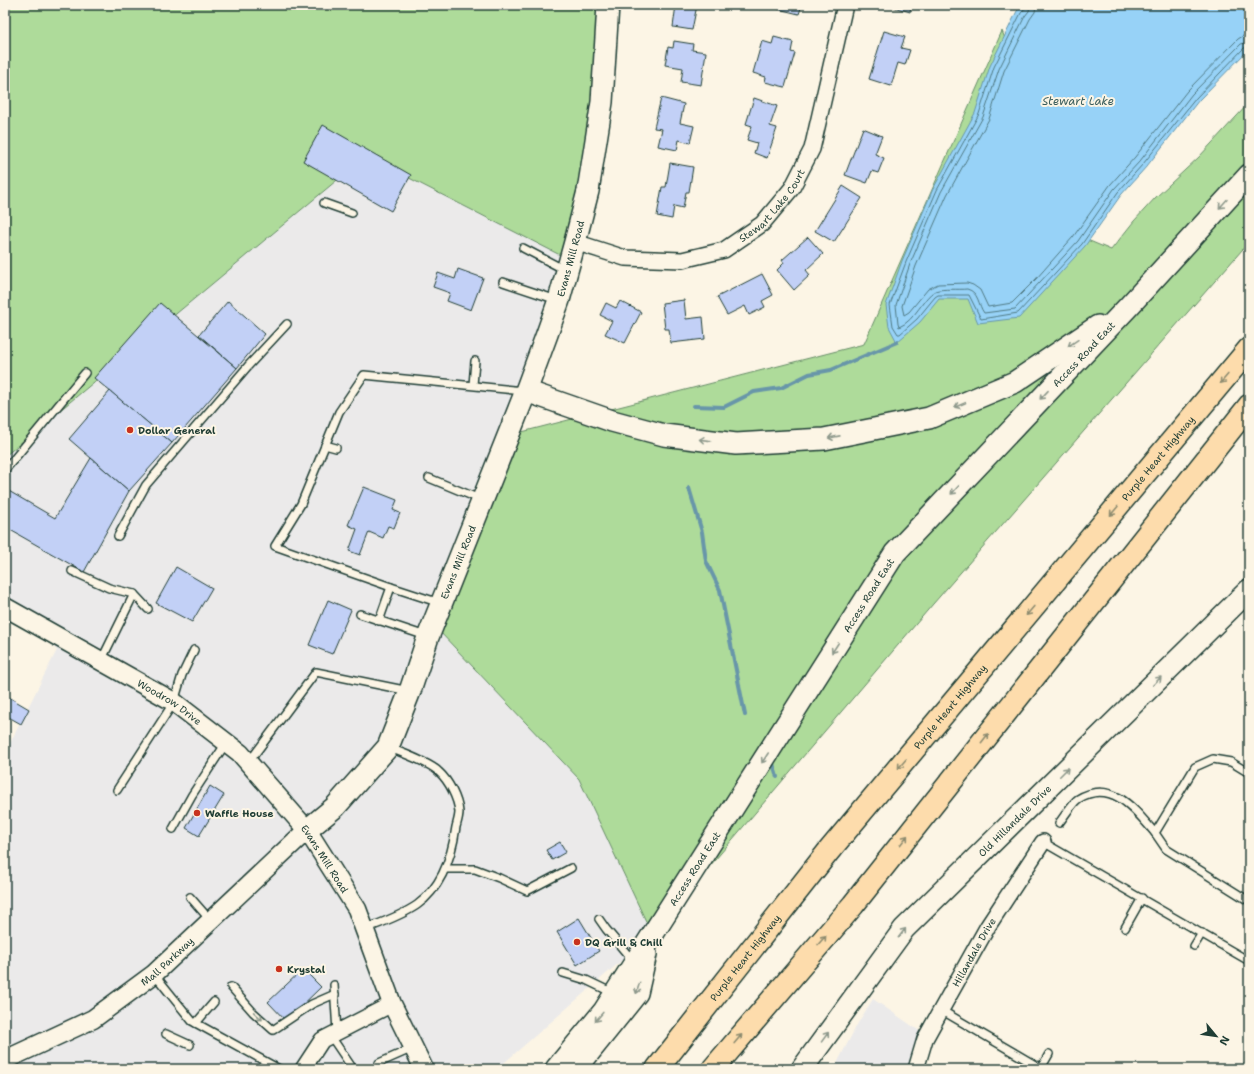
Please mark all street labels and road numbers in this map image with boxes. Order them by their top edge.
street label: Stewart Lake Court [736,167,807,245]
street label: Evans Mill Road [554,218,587,298]
street label: Access Road East [1049,318,1118,390]
street label: Purple Heart Highway [1118,413,1197,503]
street label: Evans Mill Road [437,523,479,601]
street label: Access Road East [840,556,897,635]
street label: Purple Heart Highway [910,661,989,752]
street label: Woodrow Drive [135,676,205,728]
street label: Old Hillandale Drive [975,782,1054,859]
street label: Evans Mill Road [298,821,352,896]
street label: Access Road East [666,829,723,908]
street label: Purple Heart Highway [707,911,783,1004]
street label: Hillandale Drive [949,915,999,989]
street label: Mall Parkway [138,934,196,988]

